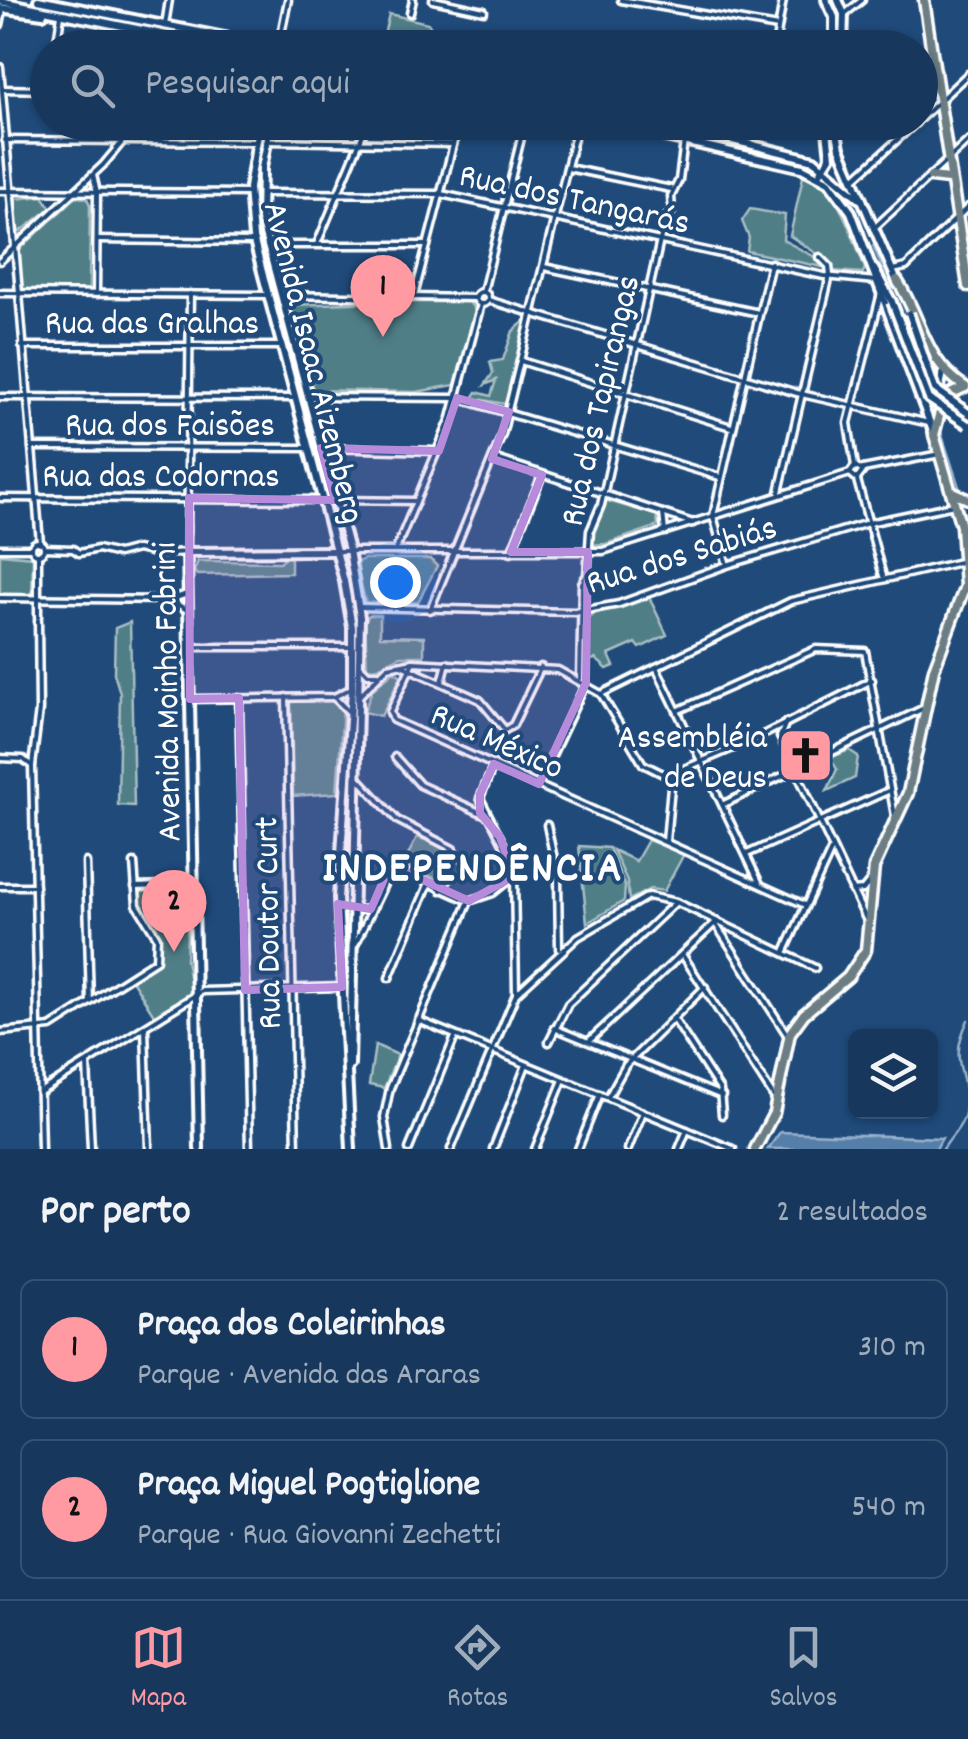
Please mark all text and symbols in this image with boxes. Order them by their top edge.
search box [30,30,938,140]
icon: search [65,58,120,113]
text: Pesquisar aqui [145,58,350,113]
street label: Rua dos Tangarás [454,153,694,251]
street label: Avenida Isaac Aizemberg [247,197,375,529]
pin: 1 [350,255,416,337]
street label: Rua dos Tapirangas [550,271,656,532]
street label: Rua das Gralhas [45,301,259,351]
street label: Rua dos Faisões [65,403,275,453]
street label: Rua das Codornas [42,454,280,504]
street label: Rua dos Sabiás [581,505,784,610]
street label: Avenida Moinho Fabrini [142,542,198,842]
your location [370,557,421,608]
street label: Rua México [421,692,571,795]
place label: Assembléia de Deus [618,715,768,805]
church icon: Assembléia de Deus [776,725,836,785]
street label: Rua Doutor Curt [244,816,298,1030]
district label: INDEPENDÊNCIA [322,839,624,903]
pin: 2 [142,870,206,952]
map controls [848,1029,938,1119]
button: layers [848,1029,938,1119]
text: Por perto [40,1184,191,1244]
text: 2 resultados [776,1191,928,1237]
text: Praça dos Coleirinhas [137,1299,446,1354]
text: 1 [71,1326,78,1372]
text: 310 m [858,1326,926,1372]
text: Parque · Avenida das Araras [137,1354,481,1400]
text: Praça Miguel Pogtiglione [137,1459,480,1514]
text: 2 [68,1486,81,1532]
text: 540 m [851,1486,926,1532]
text: Parque · Rua Giovanni Zechetti [137,1514,501,1560]
tab: Mapa [130,1620,186,1720]
tab: Rotas [447,1620,508,1720]
tab: Salvos [769,1620,837,1720]

